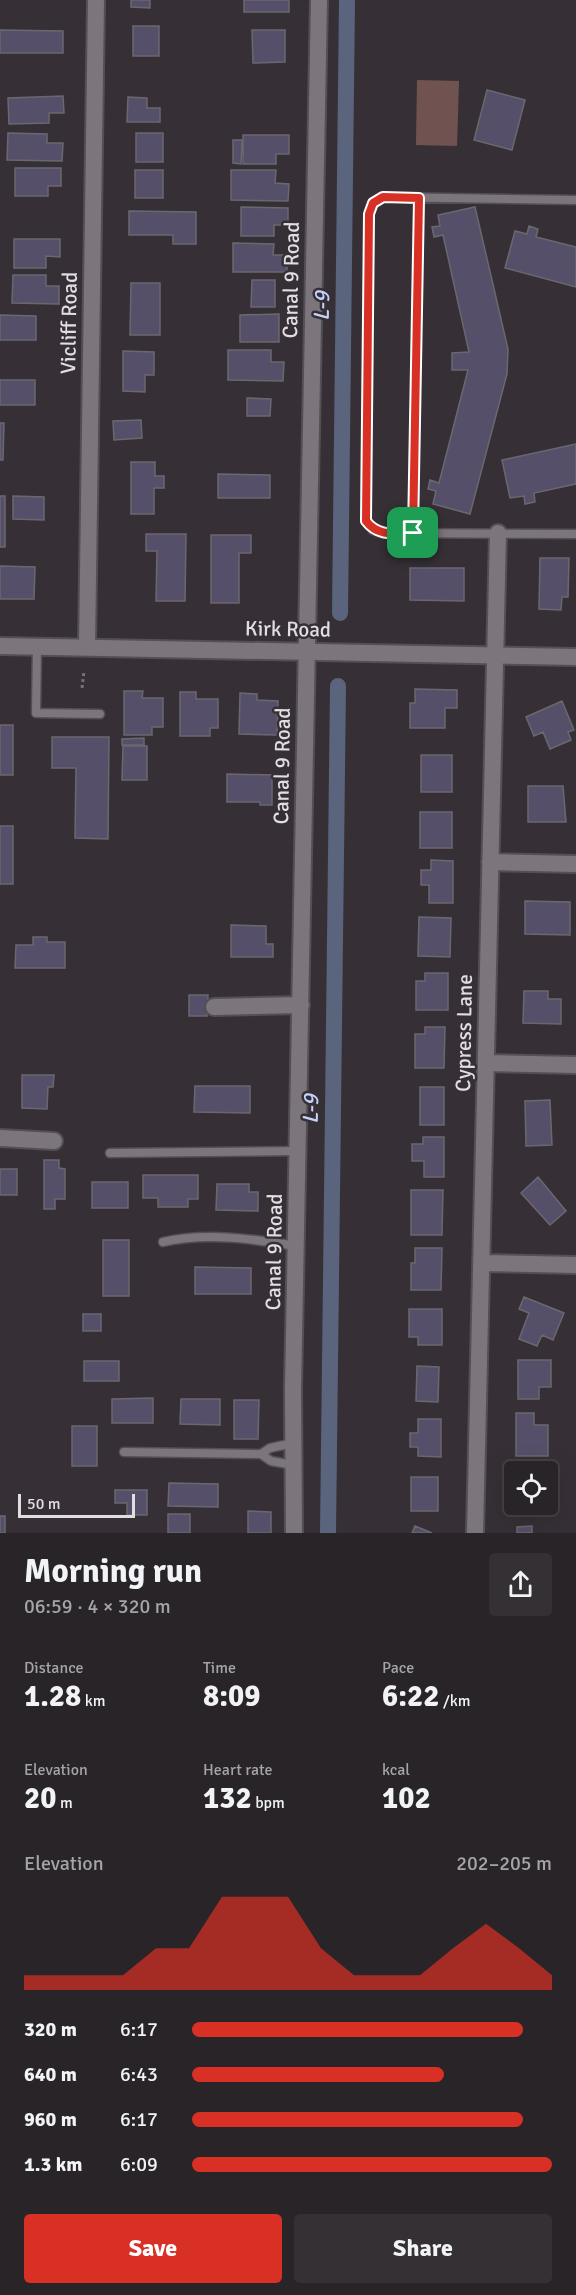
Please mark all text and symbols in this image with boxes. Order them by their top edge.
street label: Canal 9 Road [277,221,305,339]
street label: Vicliff Road [55,272,83,374]
water label: L-9 [308,290,335,321]
pin [387,507,438,558]
icon: arrive [396,516,429,549]
street label: Kirk Road [245,615,331,643]
street label: Canal 9 Road [268,707,296,825]
street label: Cypress Lane [450,974,478,1092]
water label: L-9 [297,1093,324,1124]
street label: Canal 9 Road [260,1193,288,1311]
map controls [504,1461,558,1515]
button: locate [504,1461,558,1515]
scale bar [18,1491,135,1518]
text: 50 m [27,1494,61,1514]
text: Morning run [24,1551,202,1592]
button: share [489,1553,552,1616]
text: 06:59 · 4 × 320 m [24,1594,171,1619]
text: Distance [24,1658,84,1678]
text: Time [203,1658,236,1678]
text: Pace [382,1658,414,1678]
text: 1.28 [24,1678,81,1715]
text: 8:09 [203,1678,260,1715]
text: 6:22 [382,1678,439,1715]
text: km [81,1691,106,1711]
text: /km [439,1691,471,1711]
text: Elevation [24,1760,88,1780]
text: Heart rate [203,1760,272,1780]
text: kcal [382,1760,410,1780]
text: 20 [24,1780,56,1817]
text: 132 [203,1780,252,1817]
text: 102 [382,1780,431,1817]
text: m [56,1793,73,1813]
text: bpm [252,1793,285,1813]
text: Elevation [24,1851,104,1876]
text: 202–205 m [456,1851,552,1876]
text: 320 m [24,2017,77,2042]
text: 6:17 [120,2017,158,2042]
text: 640 m [24,2062,77,2087]
text: 6:43 [120,2062,158,2087]
text: 960 m [24,2107,77,2132]
text: 6:17 [120,2107,158,2132]
text: 1.3 km [24,2152,82,2177]
text: 6:09 [120,2152,158,2177]
button: Save [24,2214,282,2283]
button: Share [294,2214,552,2283]

